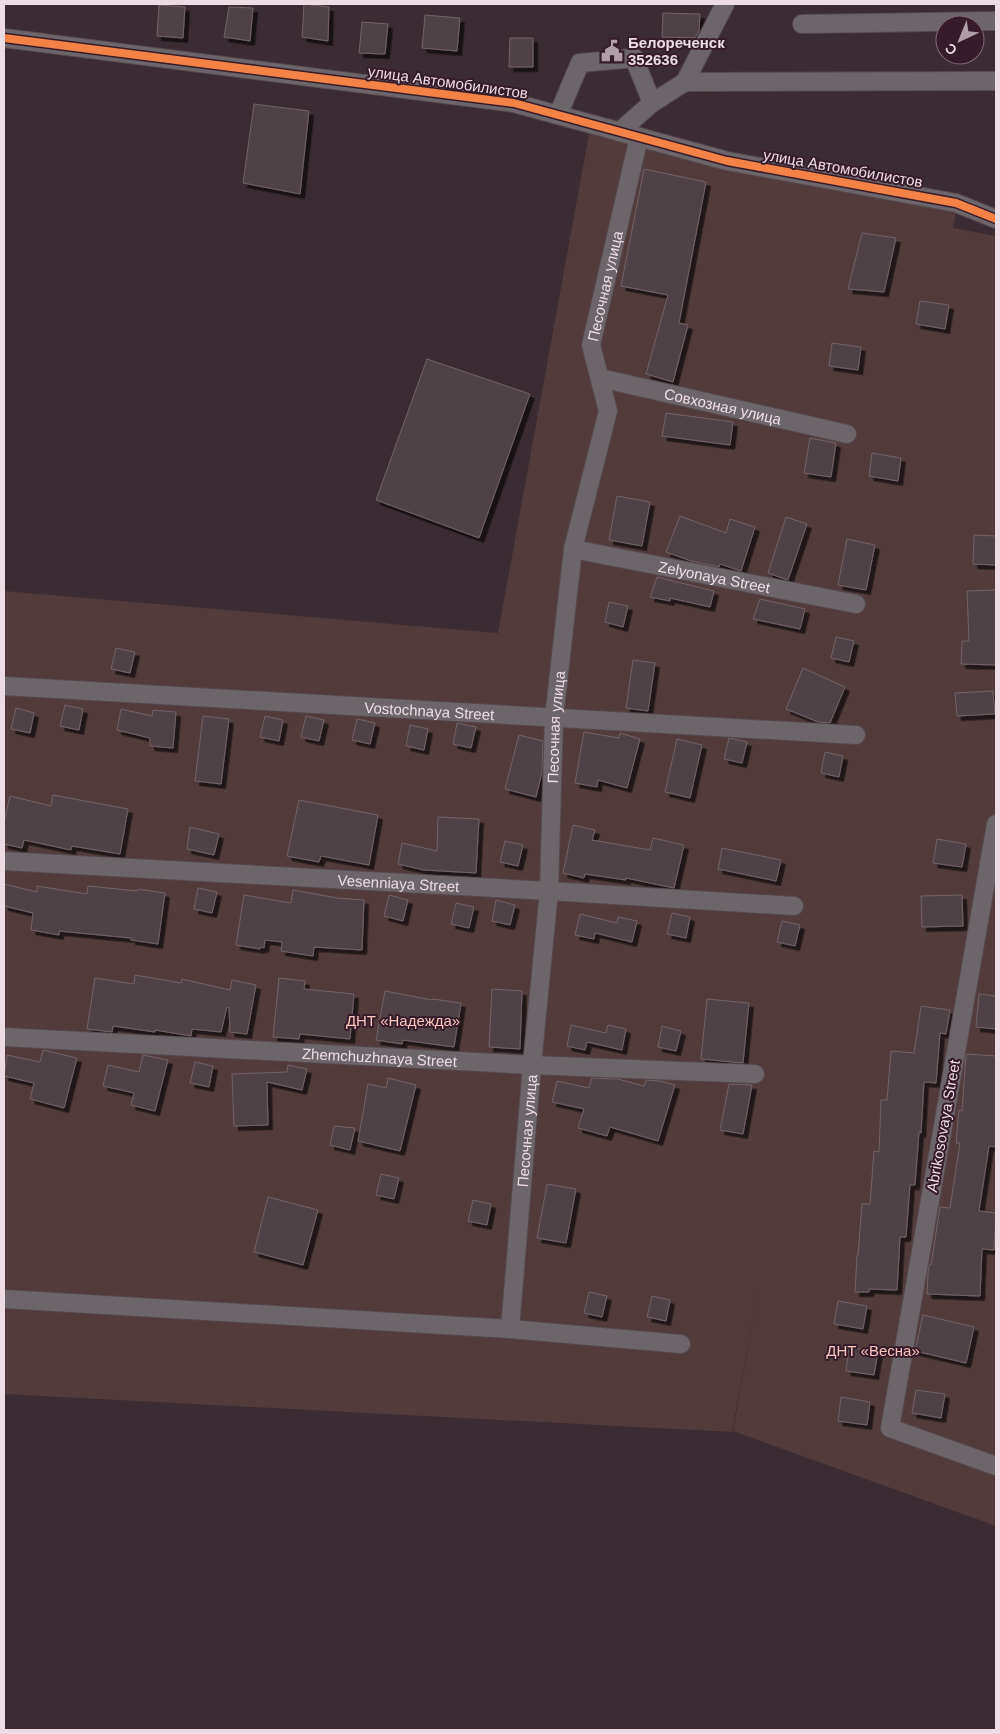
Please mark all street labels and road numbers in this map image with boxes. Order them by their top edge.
street label: улица Автомобилистов [367,62,529,102]
street label: улица Автомобилистов [762,146,924,190]
street label: Песочная улица [584,228,626,343]
street label: Совхозная улица [663,384,784,428]
street label: Zelyonaya Street [657,557,772,596]
street label: Песочная улица [544,669,568,783]
street label: Vostochnaya Street [364,698,496,723]
street label: Vesenniaya Street [337,871,461,895]
street label: Zhemchuzhnaya Street [302,1044,458,1070]
street label: Abrikosovaya Street [923,1058,963,1194]
street label: Песочная улица [513,1073,540,1188]

